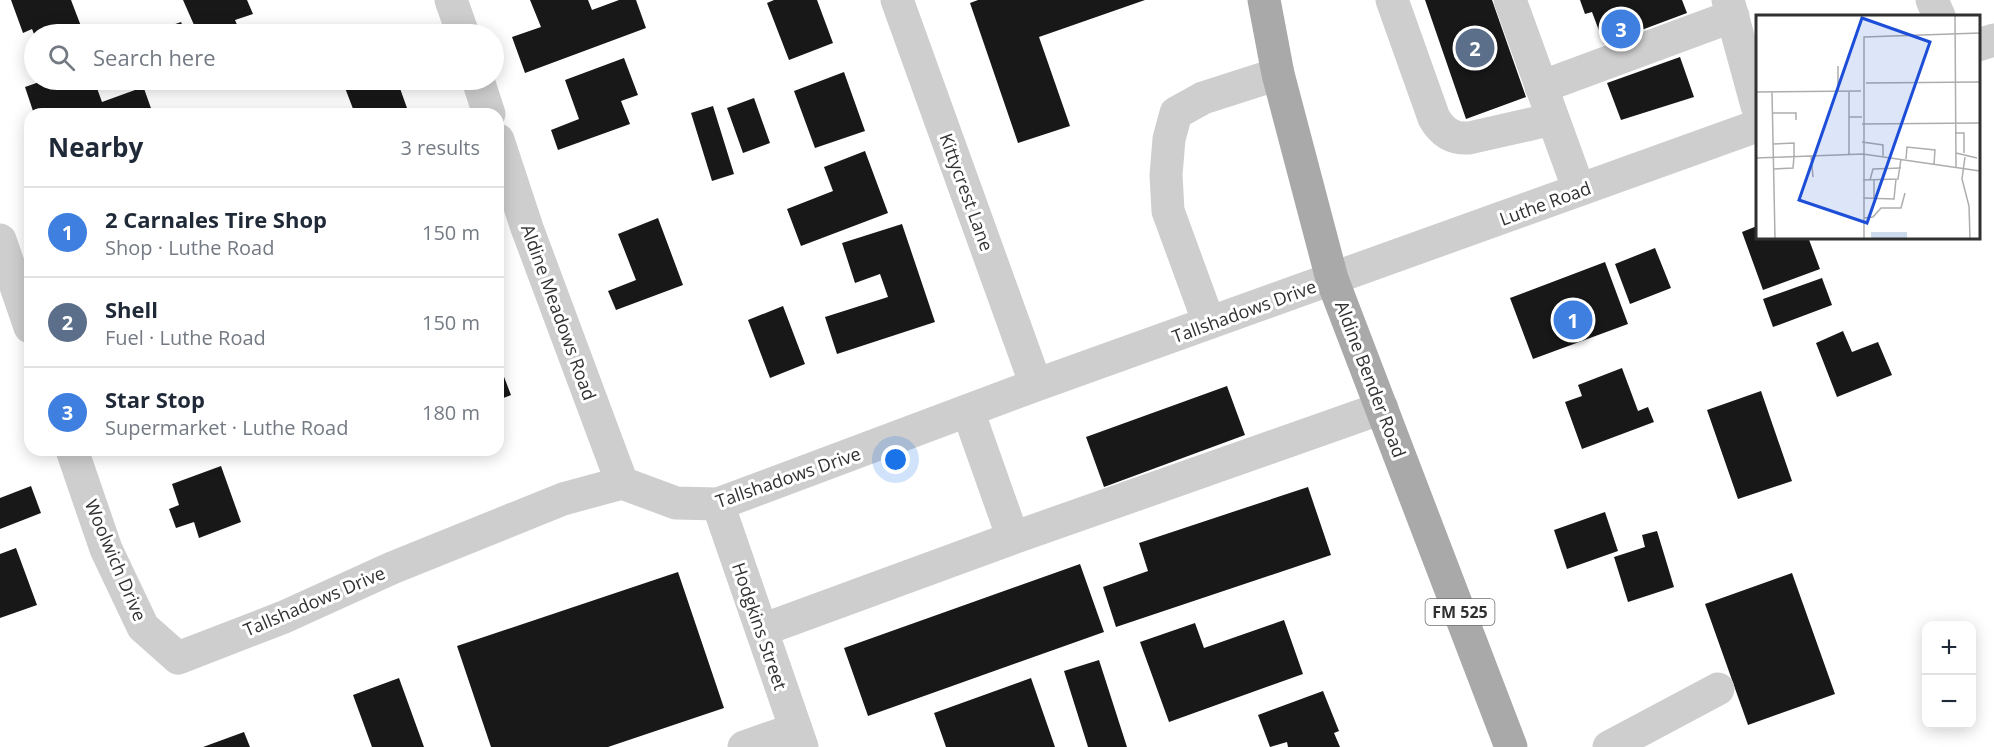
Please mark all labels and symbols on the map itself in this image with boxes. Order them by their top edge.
pin: 3 [1602,6,1640,51]
inset map [1756,15,1979,238]
pin: 2 [1456,26,1494,70]
street label: Kittycrest Lane [935,130,999,254]
street label: Luthe Road [1496,175,1594,231]
street label: Aldine Meadows Road [516,221,602,403]
street label: Tallshadows Drive [1169,274,1319,348]
street label: Aldine Bender Road [1330,297,1412,461]
pin: 1 [1554,298,1592,342]
street label: Tallshadows Drive [712,441,864,513]
your location [881,445,910,474]
street label: Woolwich Drive [80,496,152,624]
street label: Hodgkins Street [727,559,793,693]
street label: Tallshadows Drive [239,560,389,642]
road number: FM 525 [1426,599,1494,625]

